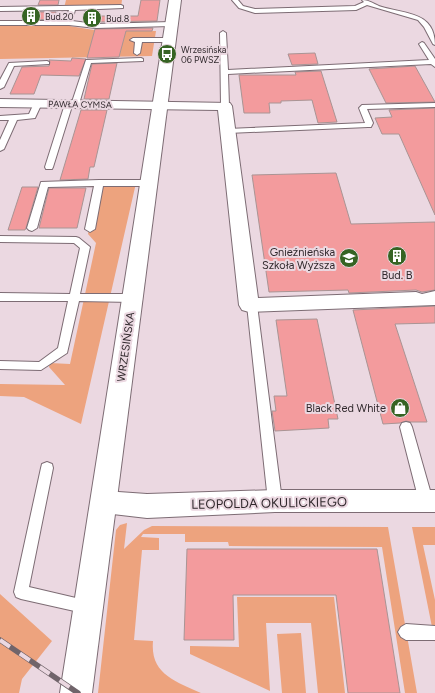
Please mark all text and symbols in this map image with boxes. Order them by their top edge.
building icon: Bud.20 [20,5,42,27]
building icon: Bud.8 [81,7,103,29]
place label: Bud.20 [45,11,74,22]
place label: Bud.8 [106,13,130,24]
bus stop icon: Wrzesińska 06 PWSZ [156,43,178,65]
place label: Wrzesińska 06 PWSZ [181,44,227,65]
street label: PAWŁA CYMSA [48,98,112,110]
building icon: Bud. B [386,245,408,267]
place label: Gnieźnieńska Szkoła Wyższa [262,246,335,272]
school or university icon: Gnieźnieńska Szkoła Wyższa [338,247,360,269]
place label: Bud. B [381,269,413,282]
street label: WRZESIŃSKA [115,311,137,383]
shop icon: Black Red White [389,397,411,419]
place label: Black Red White [306,402,386,415]
street label: LEOPOLDA OKULICKIEGO [191,494,347,512]

